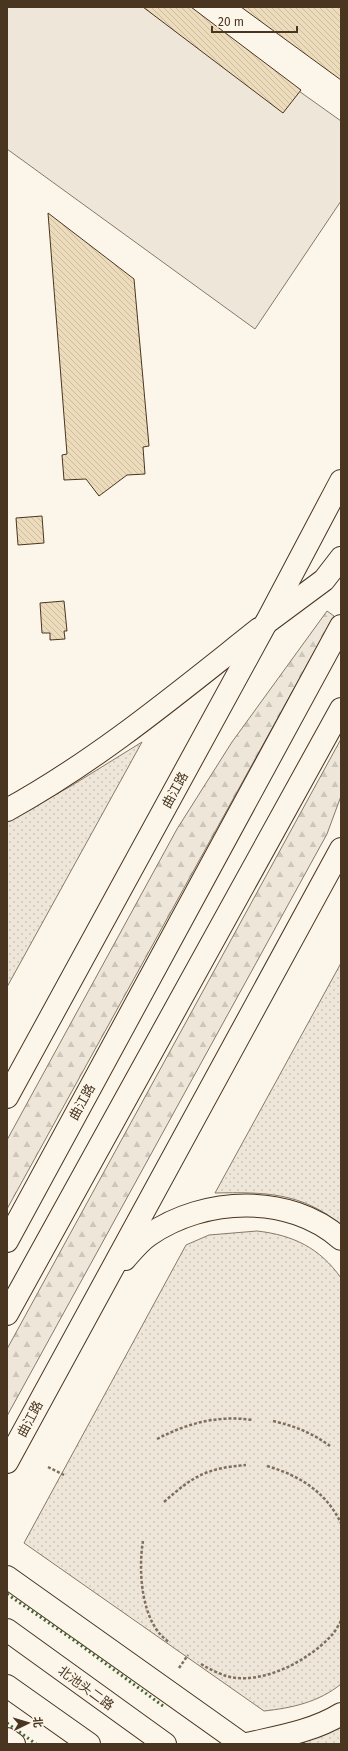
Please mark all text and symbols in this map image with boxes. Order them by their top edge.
scale bar [212,8,297,34]
text: 20 m [218,15,244,29]
street label: 曲江路 [159,769,191,811]
street label: 曲江路 [66,1081,98,1123]
street label: 曲江路 [14,1398,46,1440]
street label: 北池头二路 [55,1663,117,1713]
north arrow [8,1703,48,1743]
text: 北 [31,1716,44,1728]

